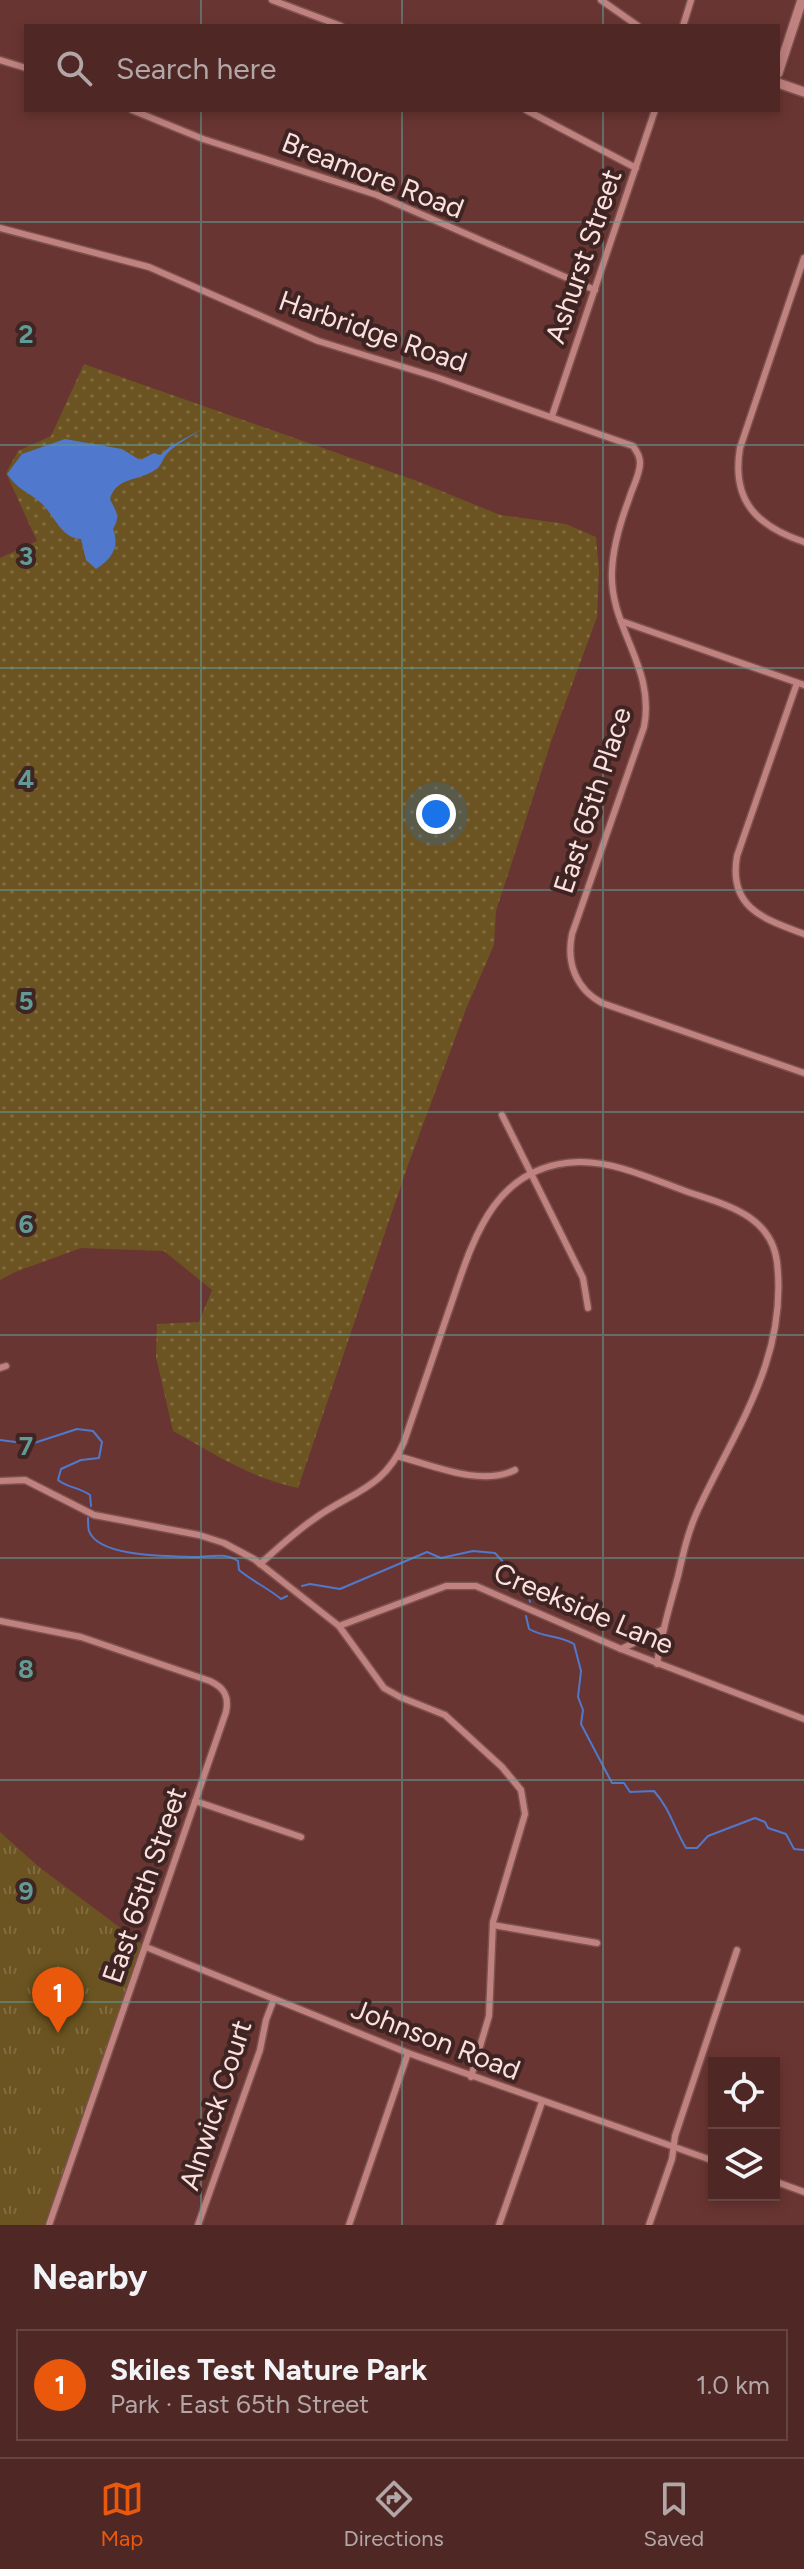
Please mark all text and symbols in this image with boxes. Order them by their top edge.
search box [24,24,780,112]
icon: search [52,46,96,90]
text: Search here [116,50,276,87]
street label: Breamore Road [277,125,469,225]
street label: Ashurst Street [537,165,629,347]
street label: Harbridge Road [274,283,472,379]
text: 2 [18,318,34,350]
text: 3 [19,540,33,572]
street label: East 65th Place [546,703,638,897]
text: 4 [18,763,34,795]
your location [416,794,456,834]
text: 5 [18,985,34,1017]
text: 6 [18,1208,34,1240]
text: 7 [19,1430,33,1462]
street label: Creekside Lane [489,1555,679,1661]
text: 8 [18,1653,34,1685]
street label: East 65th Street [95,1783,193,1987]
text: 9 [18,1875,34,1907]
pin: 1 [32,1967,84,2033]
street label: Johnson Road [347,1991,525,2087]
street label: Alnwick Court [172,2016,258,2194]
map controls [708,2057,780,2201]
button: locate [708,2057,780,2129]
button: layers [708,2129,780,2201]
text: Nearby [32,2257,147,2298]
text: Skiles Test Nature Park [110,2351,427,2388]
text: 1 [55,2369,65,2401]
text: 1.0 km [696,2369,770,2401]
text: Park · East 65th Street [110,2388,369,2420]
tab: Map [100,2477,144,2552]
tab: Directions [344,2477,444,2552]
tab: Saved [643,2477,704,2552]

